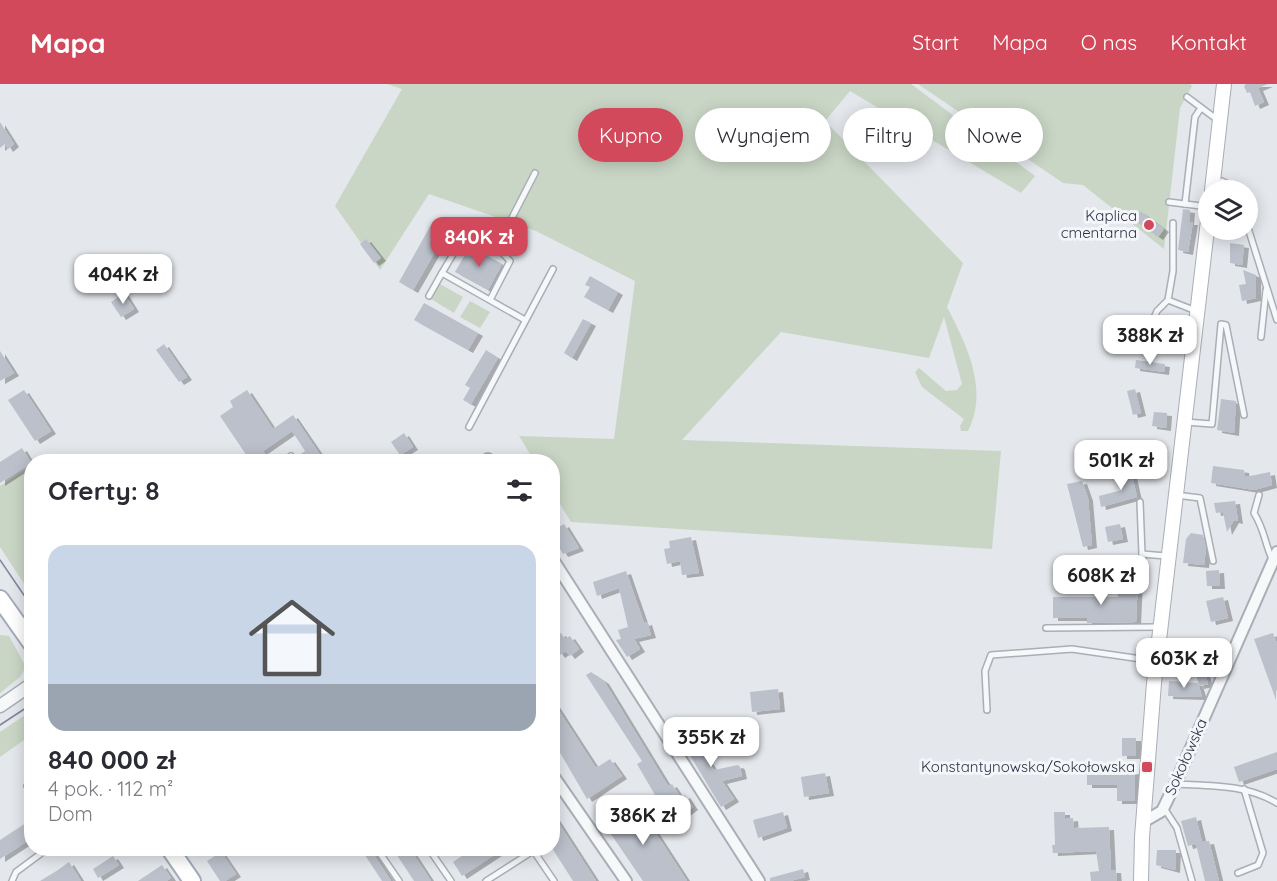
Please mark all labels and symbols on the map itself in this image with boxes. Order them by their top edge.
place label: Kaplica cmentarna [1061,206,1137,242]
pin: 840K zł [424,217,534,268]
marker: Kaplica cmentarna [1142,218,1156,232]
pin: 404K zł [68,254,178,305]
pin: 388K zł [1095,315,1205,366]
pin: 501K zł [1066,440,1176,491]
pin: 608K zł [1046,555,1156,606]
pin: 603K zł [1129,638,1239,689]
street label: Sokołowska [1160,715,1211,798]
pin: 355K zł [656,717,766,768]
place label: Konstantynowska/Sokołowska [921,757,1135,776]
marker: Konstantynowska/Sokołowska [1140,760,1154,774]
pin: 386K zł [588,795,698,846]

